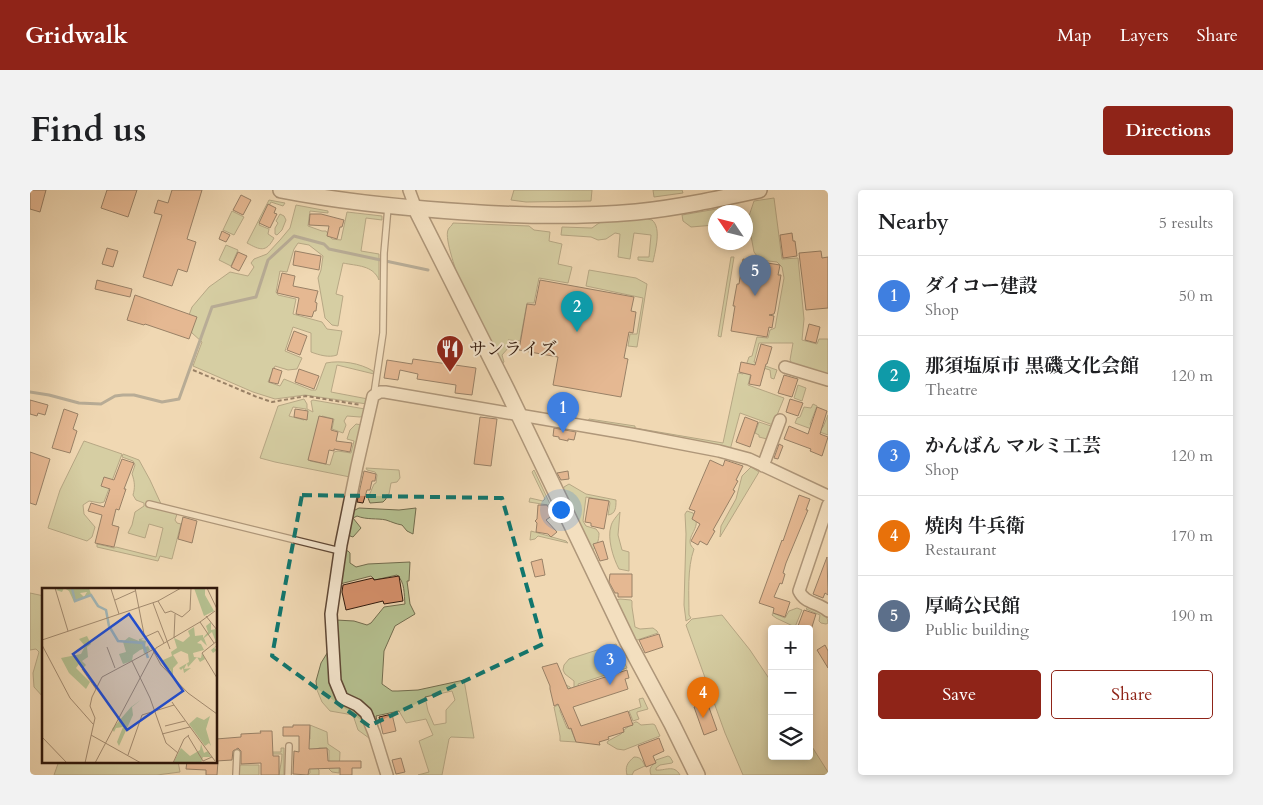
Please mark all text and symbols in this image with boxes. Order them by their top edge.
text: Gridwalk [25,19,128,52]
text: Map [1057,23,1092,48]
text: Layers [1120,23,1169,48]
text: Share [1197,23,1238,48]
text: Find us [30,106,146,154]
button: Directions [1103,106,1233,155]
north arrow [708,205,753,250]
text: Nearby [878,208,949,237]
text: 5 results [1159,212,1213,234]
pin: 5 [739,255,771,296]
text: ダイコー建設 [925,273,1038,299]
text: 1 [890,285,898,307]
text: 50 m [1179,285,1213,307]
pin: 2 [561,291,593,332]
text: Shop [925,299,959,321]
restaurant icon: サンライズ [435,334,465,373]
place label: サンライズ [469,337,557,362]
text: 那須塩原市 黒磯文化会館 [925,353,1139,379]
text: 2 [890,365,898,387]
text: 120 m [1171,365,1213,387]
text: Theatre [925,379,978,401]
pin: 1 [547,392,579,433]
text: かんばん マルミ工芸 [925,433,1101,459]
text: 3 [890,445,898,467]
text: 120 m [1171,445,1213,467]
text: Shop [925,459,959,481]
your location [548,497,574,523]
text: 焼肉 牛兵衛 [925,513,1025,539]
text: 4 [890,525,898,547]
text: 170 m [1171,525,1213,547]
text: Restaurant [925,539,996,561]
inset map [42,588,218,762]
text: 厚崎公民館 [925,593,1020,619]
text: 5 [890,605,898,627]
text: 190 m [1171,605,1213,627]
text: Public building [925,619,1029,641]
map controls [768,625,813,760]
button: + [768,625,813,670]
pin: 3 [594,644,626,685]
button: − [768,670,813,715]
button: Save [878,670,1041,719]
button: Share [1051,670,1213,719]
pin: 4 [687,677,719,718]
button: layers [768,715,813,760]

